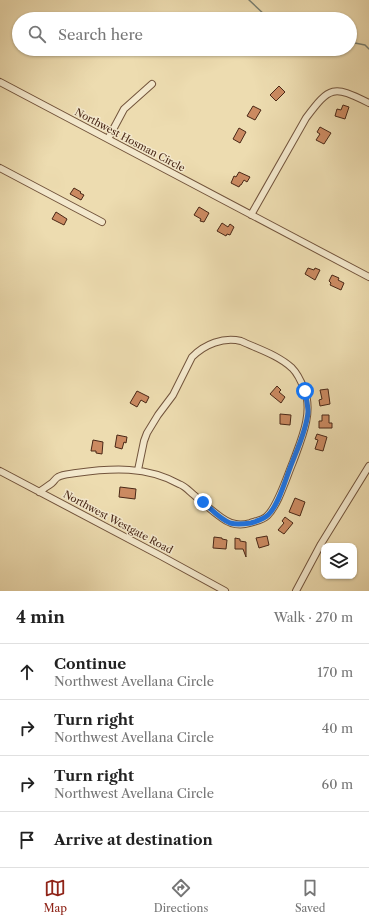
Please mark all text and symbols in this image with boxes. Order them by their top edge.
search box [12,12,357,56]
icon: search [26,23,48,45]
text: Search here [58,25,143,44]
street label: Northwest Hosman Circle [73,105,188,175]
route start [296,382,314,400]
street label: Northwest Westgate Road [61,488,175,556]
route end [194,493,212,511]
map controls [321,543,357,579]
button: layers [321,543,357,579]
text: 4 min [16,607,65,627]
text: Walk · 270 m [274,609,353,625]
text: Continue [54,654,126,673]
icon: ahead [16,661,38,683]
text: 170 m [317,664,353,680]
text: Northwest Avellana Circle [54,673,214,689]
text: Turn right [54,710,134,729]
icon: right [16,717,38,739]
text: 40 m [322,720,353,736]
text: Northwest Avellana Circle [54,729,214,745]
text: Turn right [54,766,134,785]
icon: right [16,773,38,795]
text: 60 m [322,776,353,792]
text: Northwest Avellana Circle [54,785,214,801]
icon: arrive [16,829,38,851]
text: Arrive at destination [54,830,213,849]
tab: Map [43,877,67,915]
tab: Directions [154,877,208,915]
tab: Saved [295,877,326,915]

